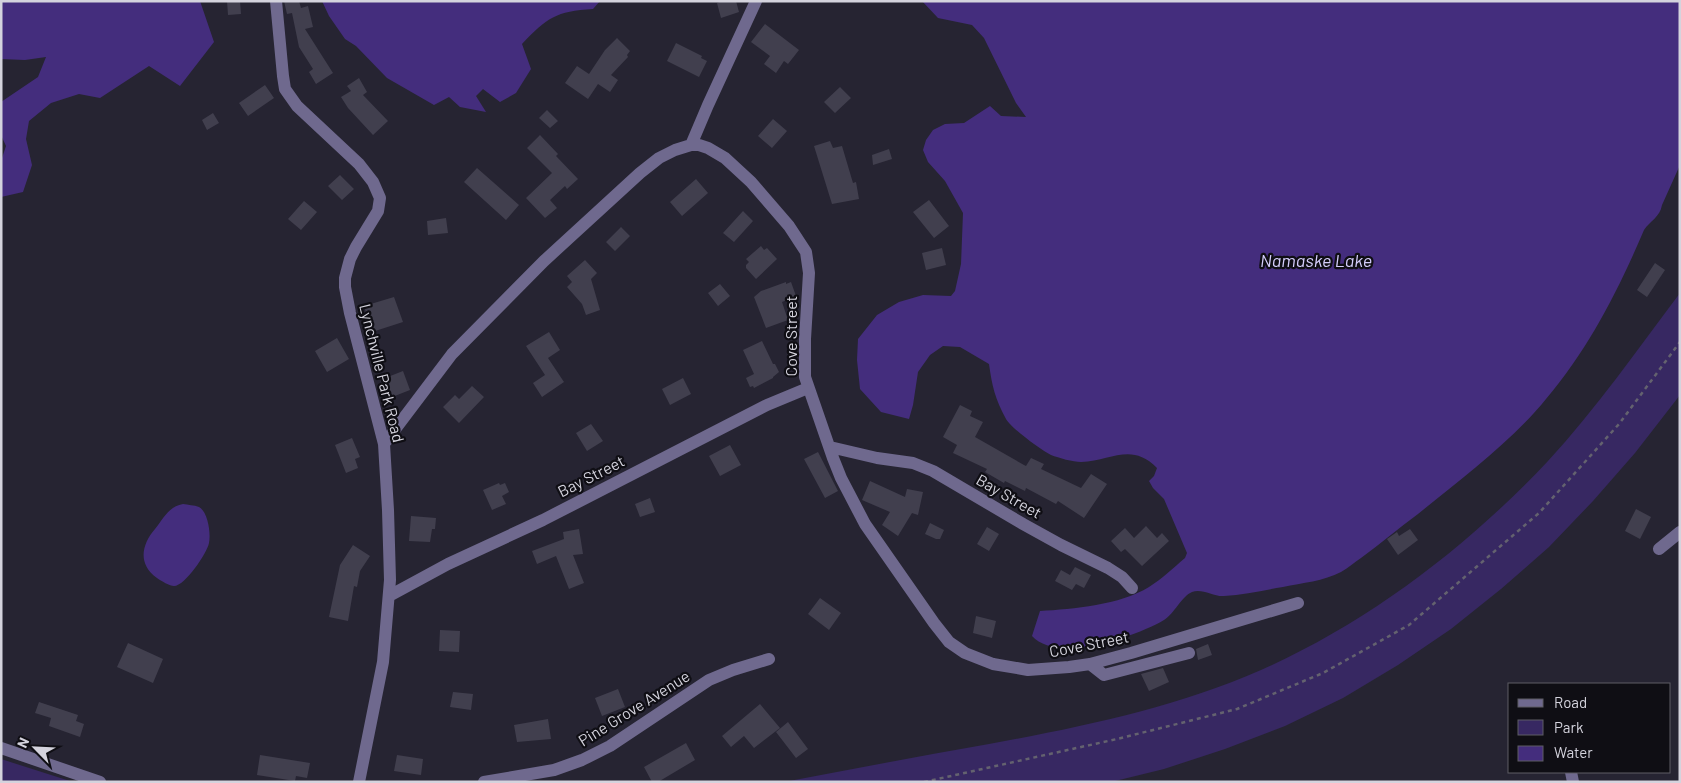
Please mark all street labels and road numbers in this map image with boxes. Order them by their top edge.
street label: Cove Street [781,296,800,376]
street label: Lynchville Park Road [356,302,409,444]
street label: Bay Street [554,451,627,500]
street label: Bay Street [973,469,1045,522]
street label: Cove Street [1047,626,1130,661]
street label: Pine Grove Avenue [575,666,693,749]

